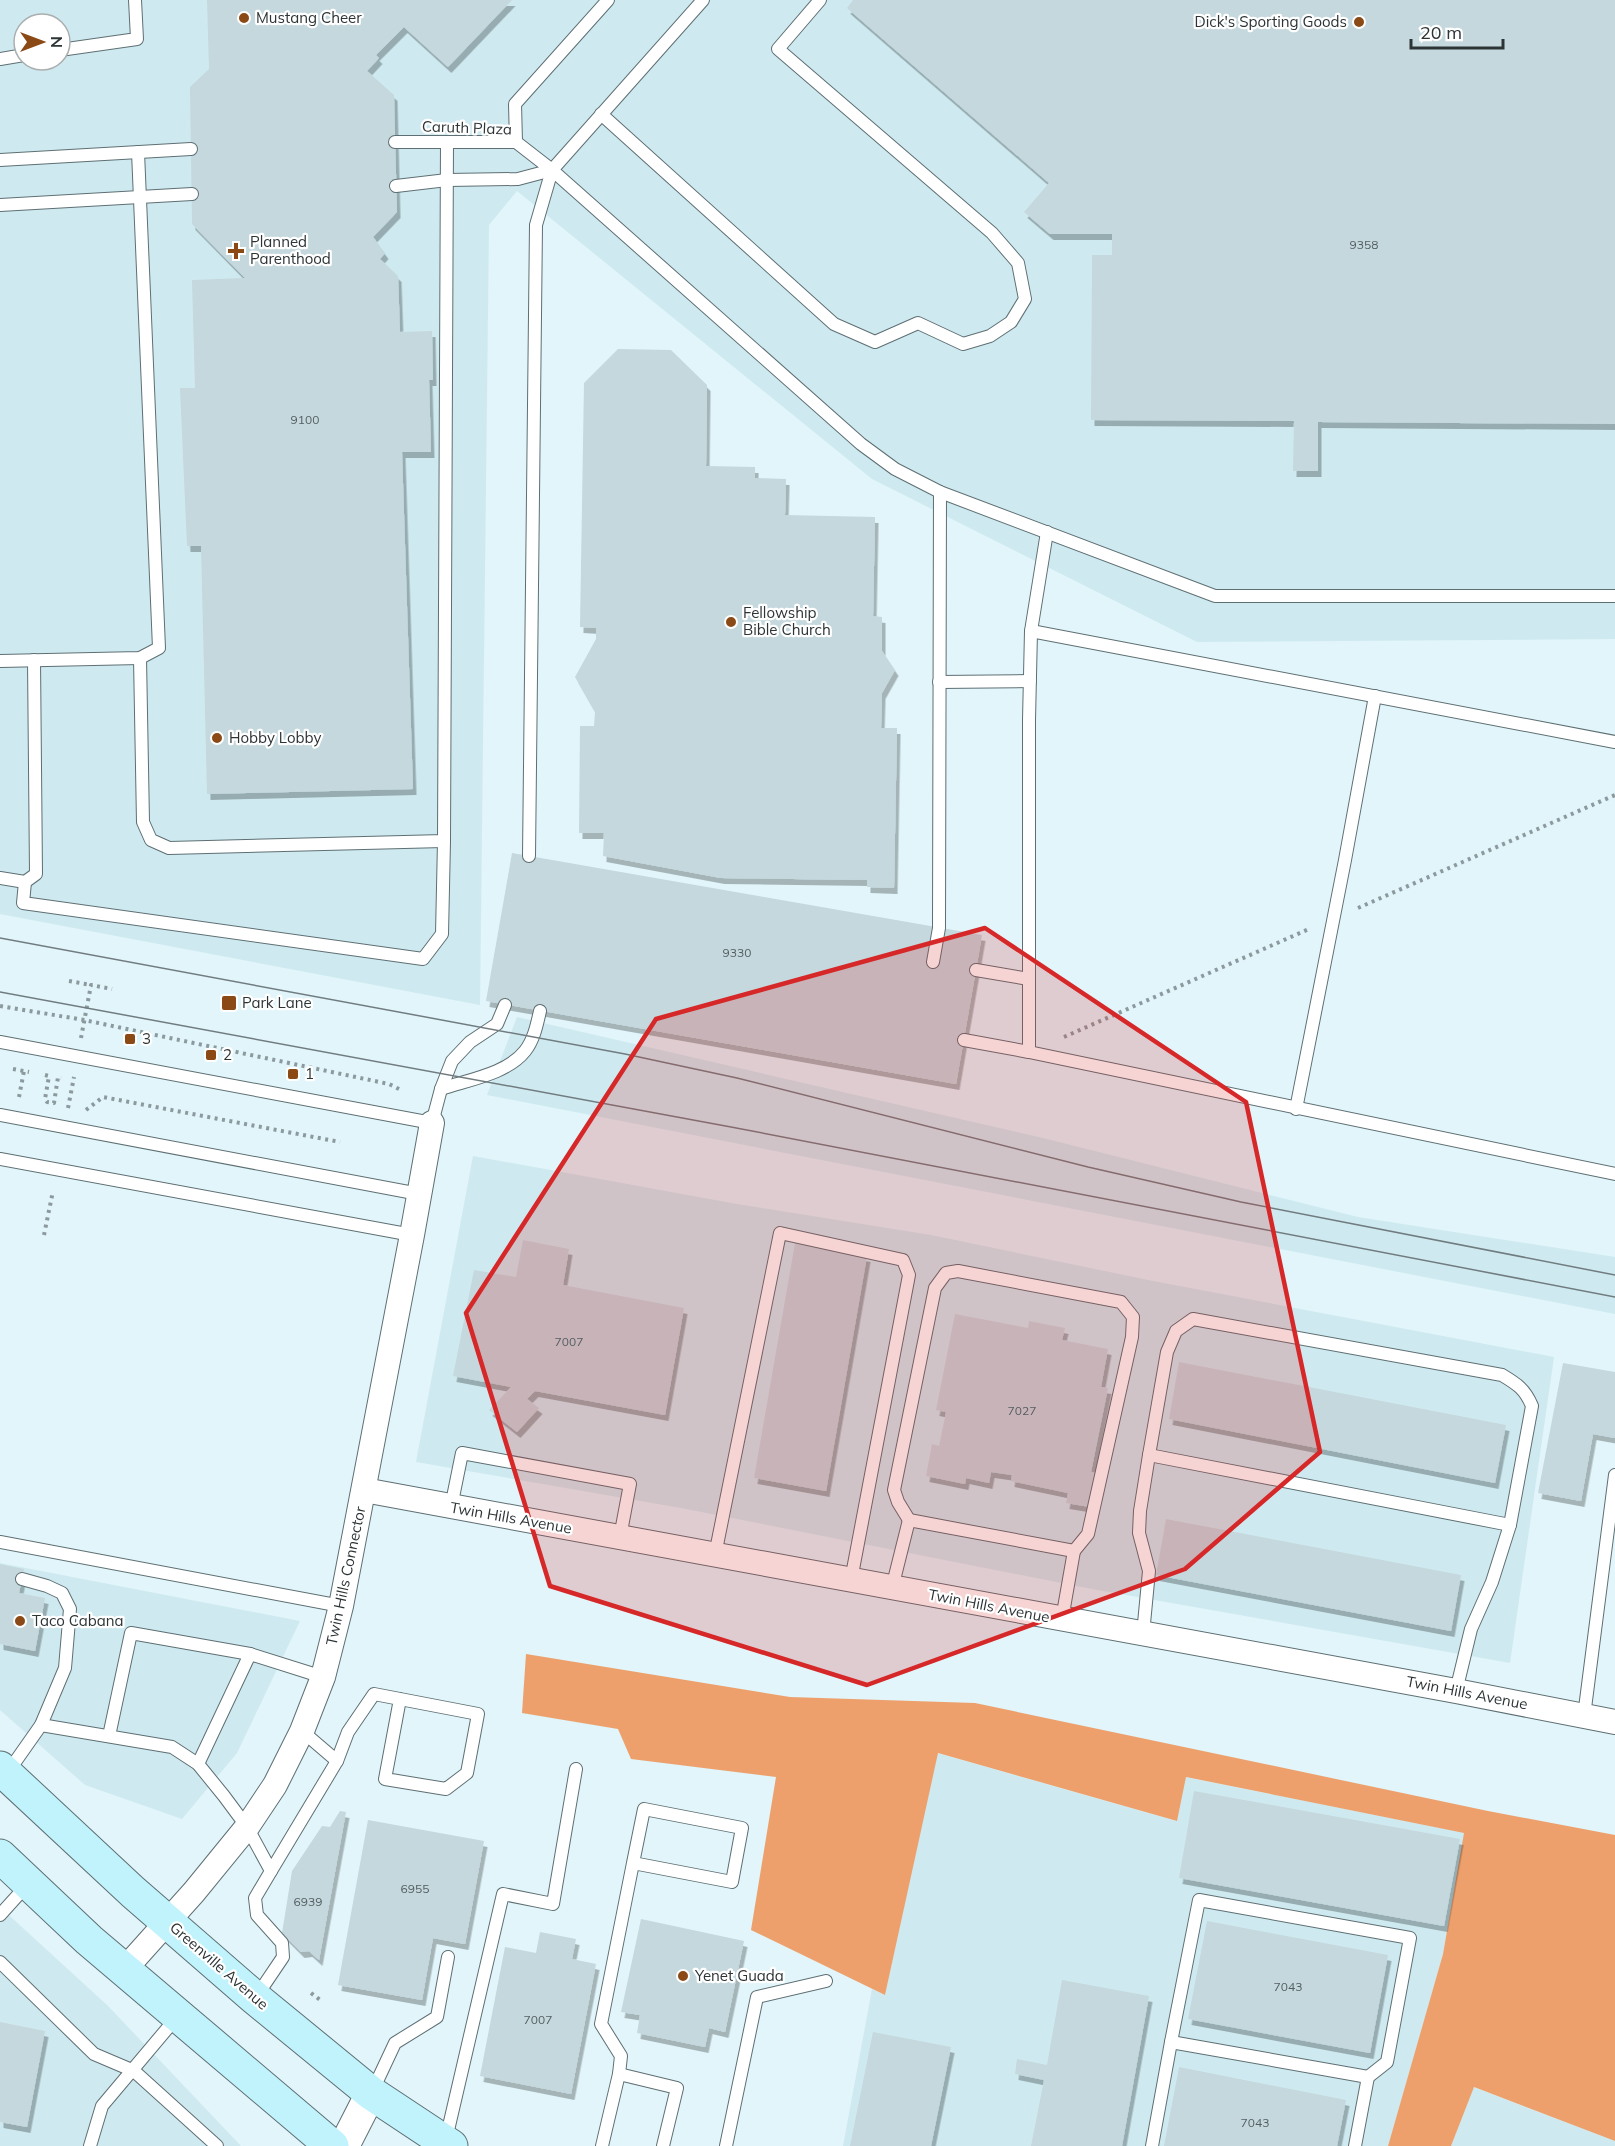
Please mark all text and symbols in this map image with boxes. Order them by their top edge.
place label: Mustang Cheer [256,8,362,27]
marker: Mustang Cheer [237,11,251,25]
north arrow [12,12,72,72]
place label: Dick's Sporting Goods [1195,12,1347,31]
scale bar [1411,12,1502,50]
marker: Dick's Sporting Goods [1352,15,1366,29]
text: 20 m [1420,21,1462,44]
text: N [47,36,67,48]
street label: Caruth Plaza [422,116,512,139]
place label: Planned Parenthood [250,232,331,268]
house number: 9358 [1350,237,1378,252]
marker: Planned Parenthood [227,242,245,260]
house number: 9100 [291,412,319,427]
place label: Fellowship Bible Church [743,603,831,639]
marker: Fellowship Bible Church [724,615,738,629]
place label: Hobby Lobby [229,728,321,747]
marker: Hobby Lobby [210,731,224,745]
house number: 9330 [723,945,751,960]
place label: Park Lane [242,993,312,1012]
marker: Park Lane [220,994,238,1012]
place label: 3 [142,1029,151,1048]
marker: 3 [123,1032,137,1046]
place label: 2 [223,1045,232,1064]
marker: 2 [204,1048,218,1062]
place label: 1 [305,1064,314,1083]
marker: 1 [286,1067,300,1081]
house number: 7007 [555,1334,583,1349]
house number: 7027 [1008,1403,1036,1418]
street label: Twin Hills Avenue [449,1497,573,1538]
street label: Twin Hills Connector [321,1504,370,1647]
street label: Twin Hills Avenue [927,1584,1051,1627]
place label: Taco Cabana [32,1611,123,1630]
marker: Taco Cabana [13,1614,27,1628]
street label: Twin Hills Avenue [1405,1671,1529,1714]
house number: 6955 [401,1881,429,1896]
house number: 6939 [294,1894,322,1909]
street label: Greenville Avenue [166,1918,272,2014]
place label: Yenet Guada [694,1966,784,1985]
marker: Yenet Guada [676,1969,690,1983]
house number: 7043 [1274,1979,1302,1994]
house number: 7007 [524,2012,552,2027]
house number: 7043 [1241,2115,1269,2130]

